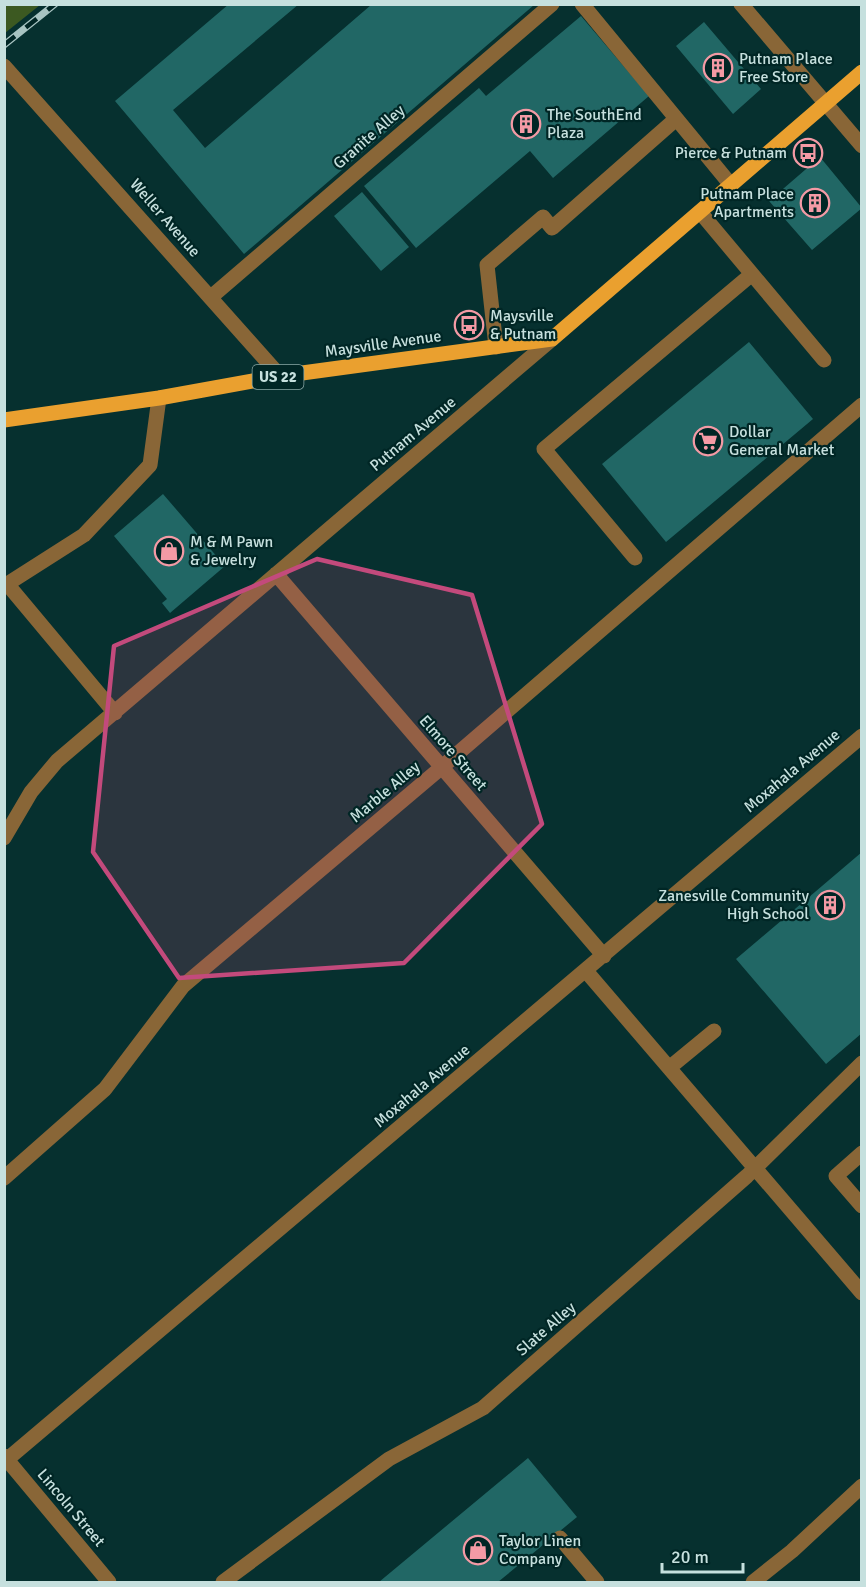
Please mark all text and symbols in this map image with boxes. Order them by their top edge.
place label: Putnam Place Free Store [739,49,833,87]
building icon: Putnam Place Free Store [702,52,734,84]
street label: Granite Alley [329,100,409,173]
place label: The SouthEnd Plaza [547,105,642,143]
building icon: The SouthEnd Plaza [510,108,542,140]
bus stop icon: Pierce & Putnam [792,137,824,169]
place label: Pierce & Putnam [675,143,787,163]
street label: Weller Avenue [125,175,205,261]
place label: Putnam Place Apartments [700,184,794,222]
building icon: Putnam Place Apartments [799,187,831,219]
place label: Maysville & Putnam [490,306,556,344]
bus stop icon: Maysville & Putnam [453,309,485,341]
street label: Maysville Avenue [323,326,443,362]
road number: US 22 [252,365,304,389]
street label: Putnam Avenue [366,392,460,476]
place label: Dollar General Market [729,422,835,460]
supermarket icon: Dollar General Market [692,425,724,457]
place label: M & M Pawn & Jewelry [190,532,273,570]
shop icon: M & M Pawn & Jewelry [153,535,185,567]
street label: Elmore Street [415,711,492,795]
street label: Moxahala Avenue [740,725,844,817]
street label: Marble Alley [346,757,425,827]
place label: Zanesville Community High School [658,886,810,924]
building icon: Zanesville Community High School [814,889,846,921]
street label: Moxahala Avenue [370,1040,474,1132]
street label: Slate Alley [512,1297,580,1360]
street label: Lincoln Street [33,1465,110,1551]
place label: Taylor Linen Company [499,1531,581,1569]
shop icon: Taylor Linen Company [462,1534,494,1566]
scale bar [662,1536,743,1574]
text: 20 m [671,1546,709,1568]

